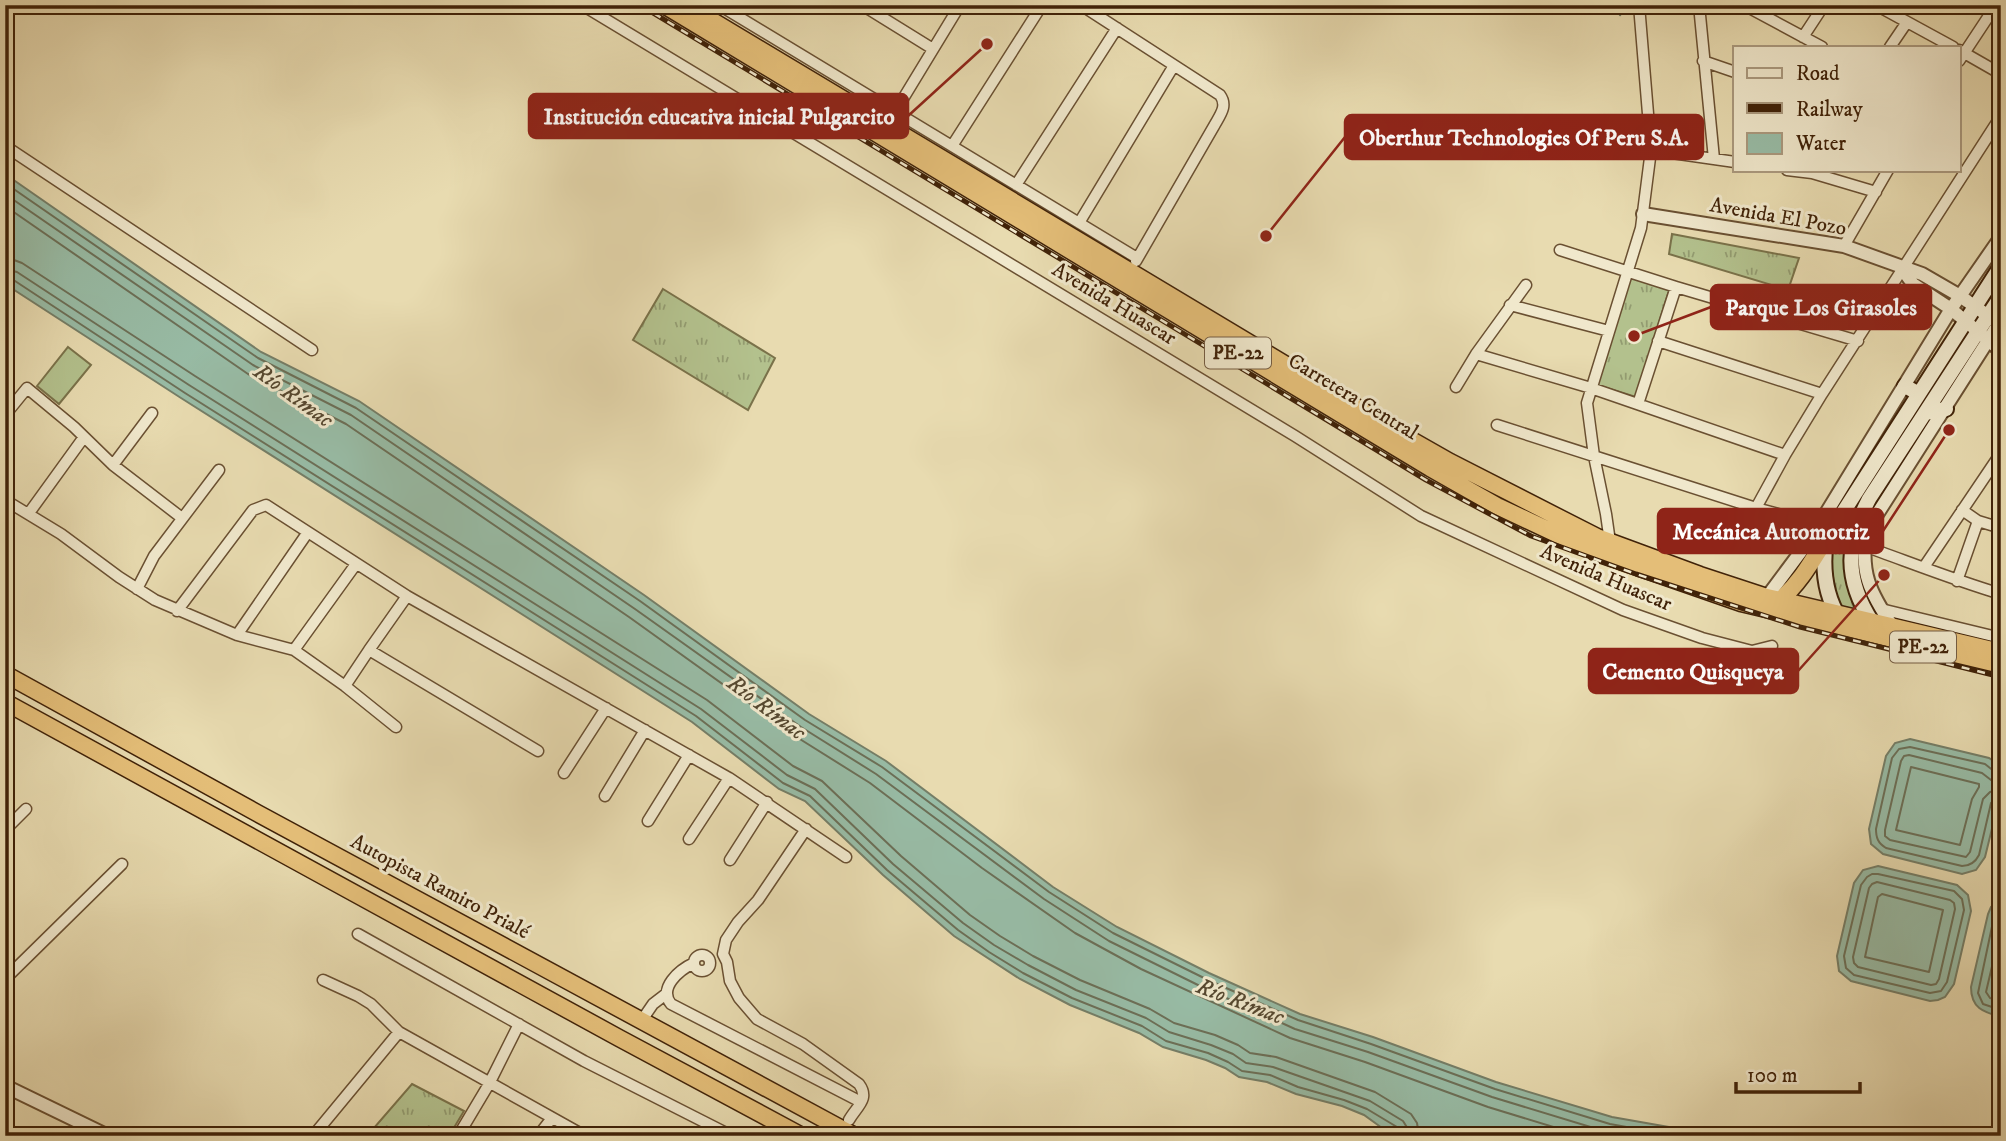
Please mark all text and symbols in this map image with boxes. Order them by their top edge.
legend [1733,46,1960,172]
text: Road [1796,61,1840,87]
callout: Institución educativa inicial Pulgarcito [529,94,908,138]
text: Railway [1796,97,1864,123]
text: Institución educativa inicial Pulgarcito [543,103,895,132]
callout: Oberthur Technologies Of Peru S.A. [1345,115,1703,159]
text: Oberthur Technologies Of Peru S.A. [1359,124,1689,153]
text: Water [1795,131,1846,157]
street label: Avenida El Pozo [1708,192,1848,242]
street label: Avenida Huascar [1047,257,1181,351]
callout: Parque Los Girasoles [1711,285,1931,329]
text: Parque Los Girasoles [1725,294,1917,323]
road number: PE-22 [1205,338,1271,368]
street label: Carretera Central [1283,348,1423,446]
water label: Río Rímac [247,357,339,435]
callout: Mecánica Automotriz [1658,509,1883,553]
text: Mecánica Automotriz [1673,518,1871,547]
street label: Avenida Huascar [1536,539,1676,617]
road number: PE-22 [1890,632,1956,662]
callout: Cemento Quisqueya [1589,649,1798,693]
text: Cemento Quisqueya [1602,658,1785,687]
water label: Río Rímac [720,668,812,748]
street label: Autopista Ramiro Prialé [346,829,534,945]
water label: Río Rímac [1191,972,1289,1032]
scale bar [1736,1050,1861,1094]
text: 100 m [1747,1063,1798,1089]

